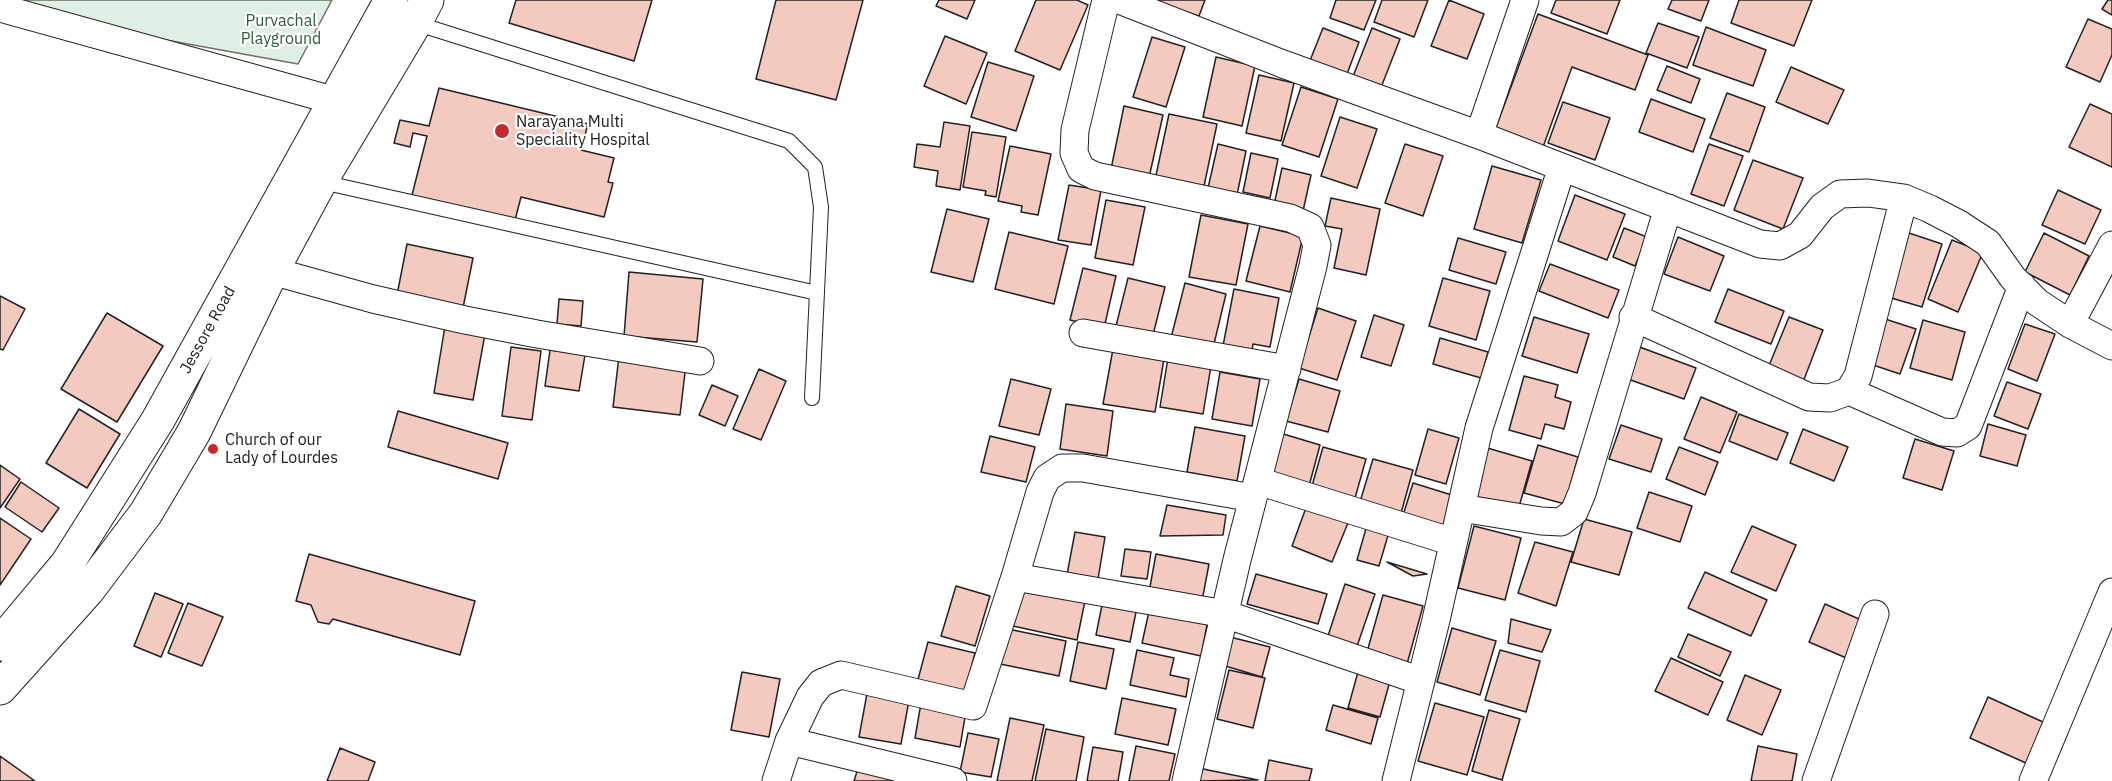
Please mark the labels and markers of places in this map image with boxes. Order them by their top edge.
place label: Narayana Multi Speciality Hospital [516,112,650,150]
marker: Narayana Multi Speciality Hospital [493,122,511,140]
place label: Church of our Lady of Lourdes [225,430,338,468]
marker: Church of our Lady of Lourdes [206,442,220,456]

